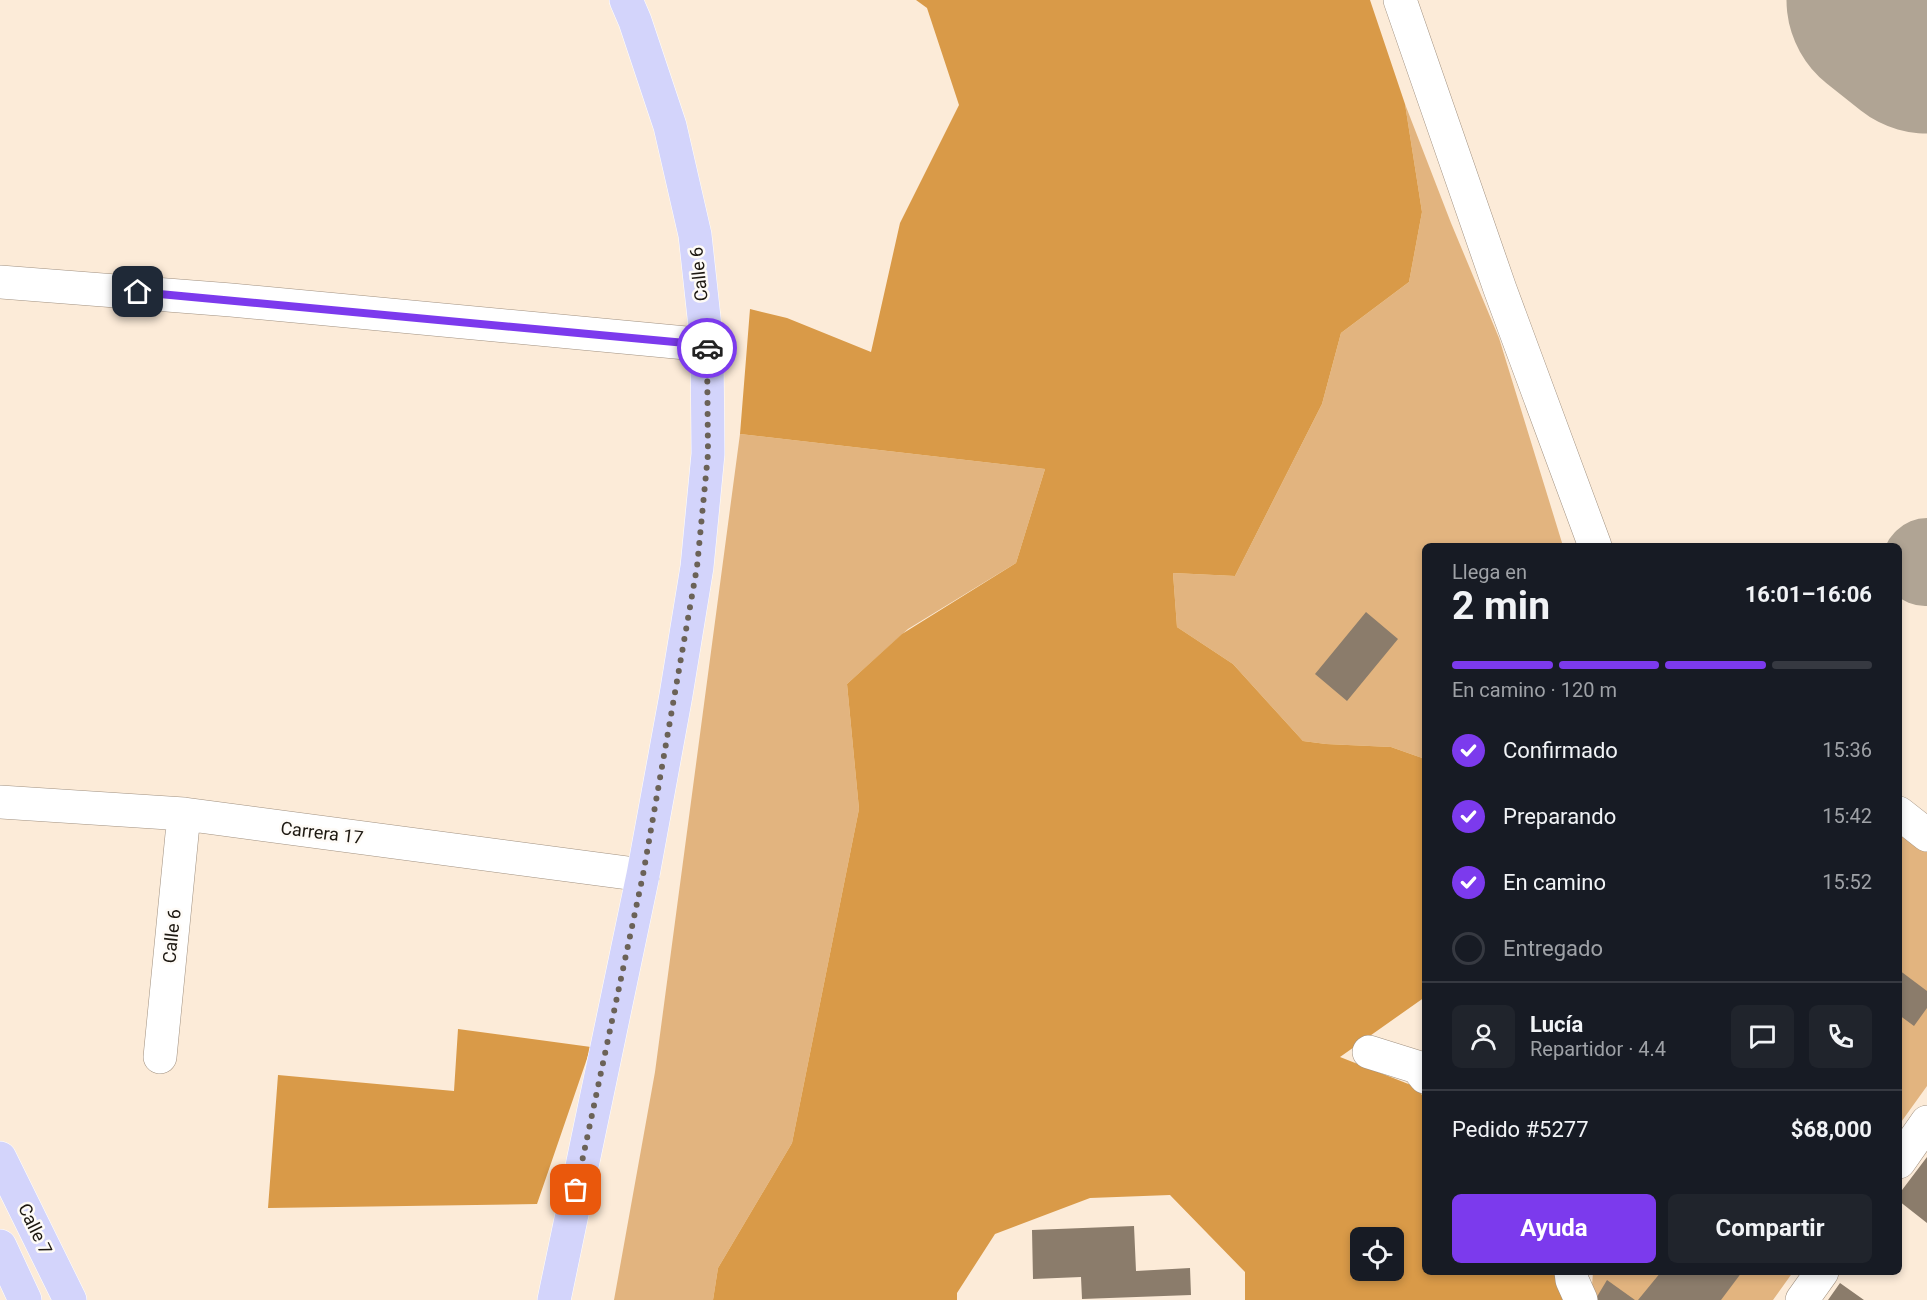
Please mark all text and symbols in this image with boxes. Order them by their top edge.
street label: Calle 6 [685,246,712,302]
pin [112,266,163,317]
icon: home [121,275,154,308]
courier [677,318,737,378]
icon: car [691,332,724,365]
text: Llega en [1452,560,1527,584]
text: 16:01–16:06 [1745,582,1872,607]
text: 2 min [1452,583,1550,629]
text: En camino · 120 m [1452,678,1617,702]
icon: check [1452,734,1485,767]
text: Confirmado [1503,738,1618,763]
text: 15:36 [1822,738,1872,762]
icon: check [1452,800,1485,833]
text: Preparando [1503,804,1616,829]
text: 15:42 [1822,804,1872,828]
street label: Carrera 17 [279,817,365,848]
icon: check [1452,866,1485,899]
text: En camino [1503,870,1606,895]
text: 15:52 [1822,870,1872,894]
street label: Calle 6 [158,908,185,964]
text: Entregado [1503,936,1603,961]
button: person [1452,1005,1515,1068]
button: chat [1731,1005,1794,1068]
button: phone [1809,1005,1872,1068]
text: Lucía [1530,1012,1583,1037]
text: Repartidor · 4.4 [1530,1037,1666,1061]
text: Pedido #5277 [1452,1117,1589,1142]
text: $68,000 [1791,1117,1872,1142]
pin [550,1164,601,1215]
icon: bag [559,1173,592,1206]
button: Ayuda [1452,1194,1656,1263]
button: Compartir [1668,1194,1872,1263]
street label: Calle 7 [14,1200,57,1258]
map controls [1350,1227,1404,1281]
button: locate [1350,1227,1404,1281]

